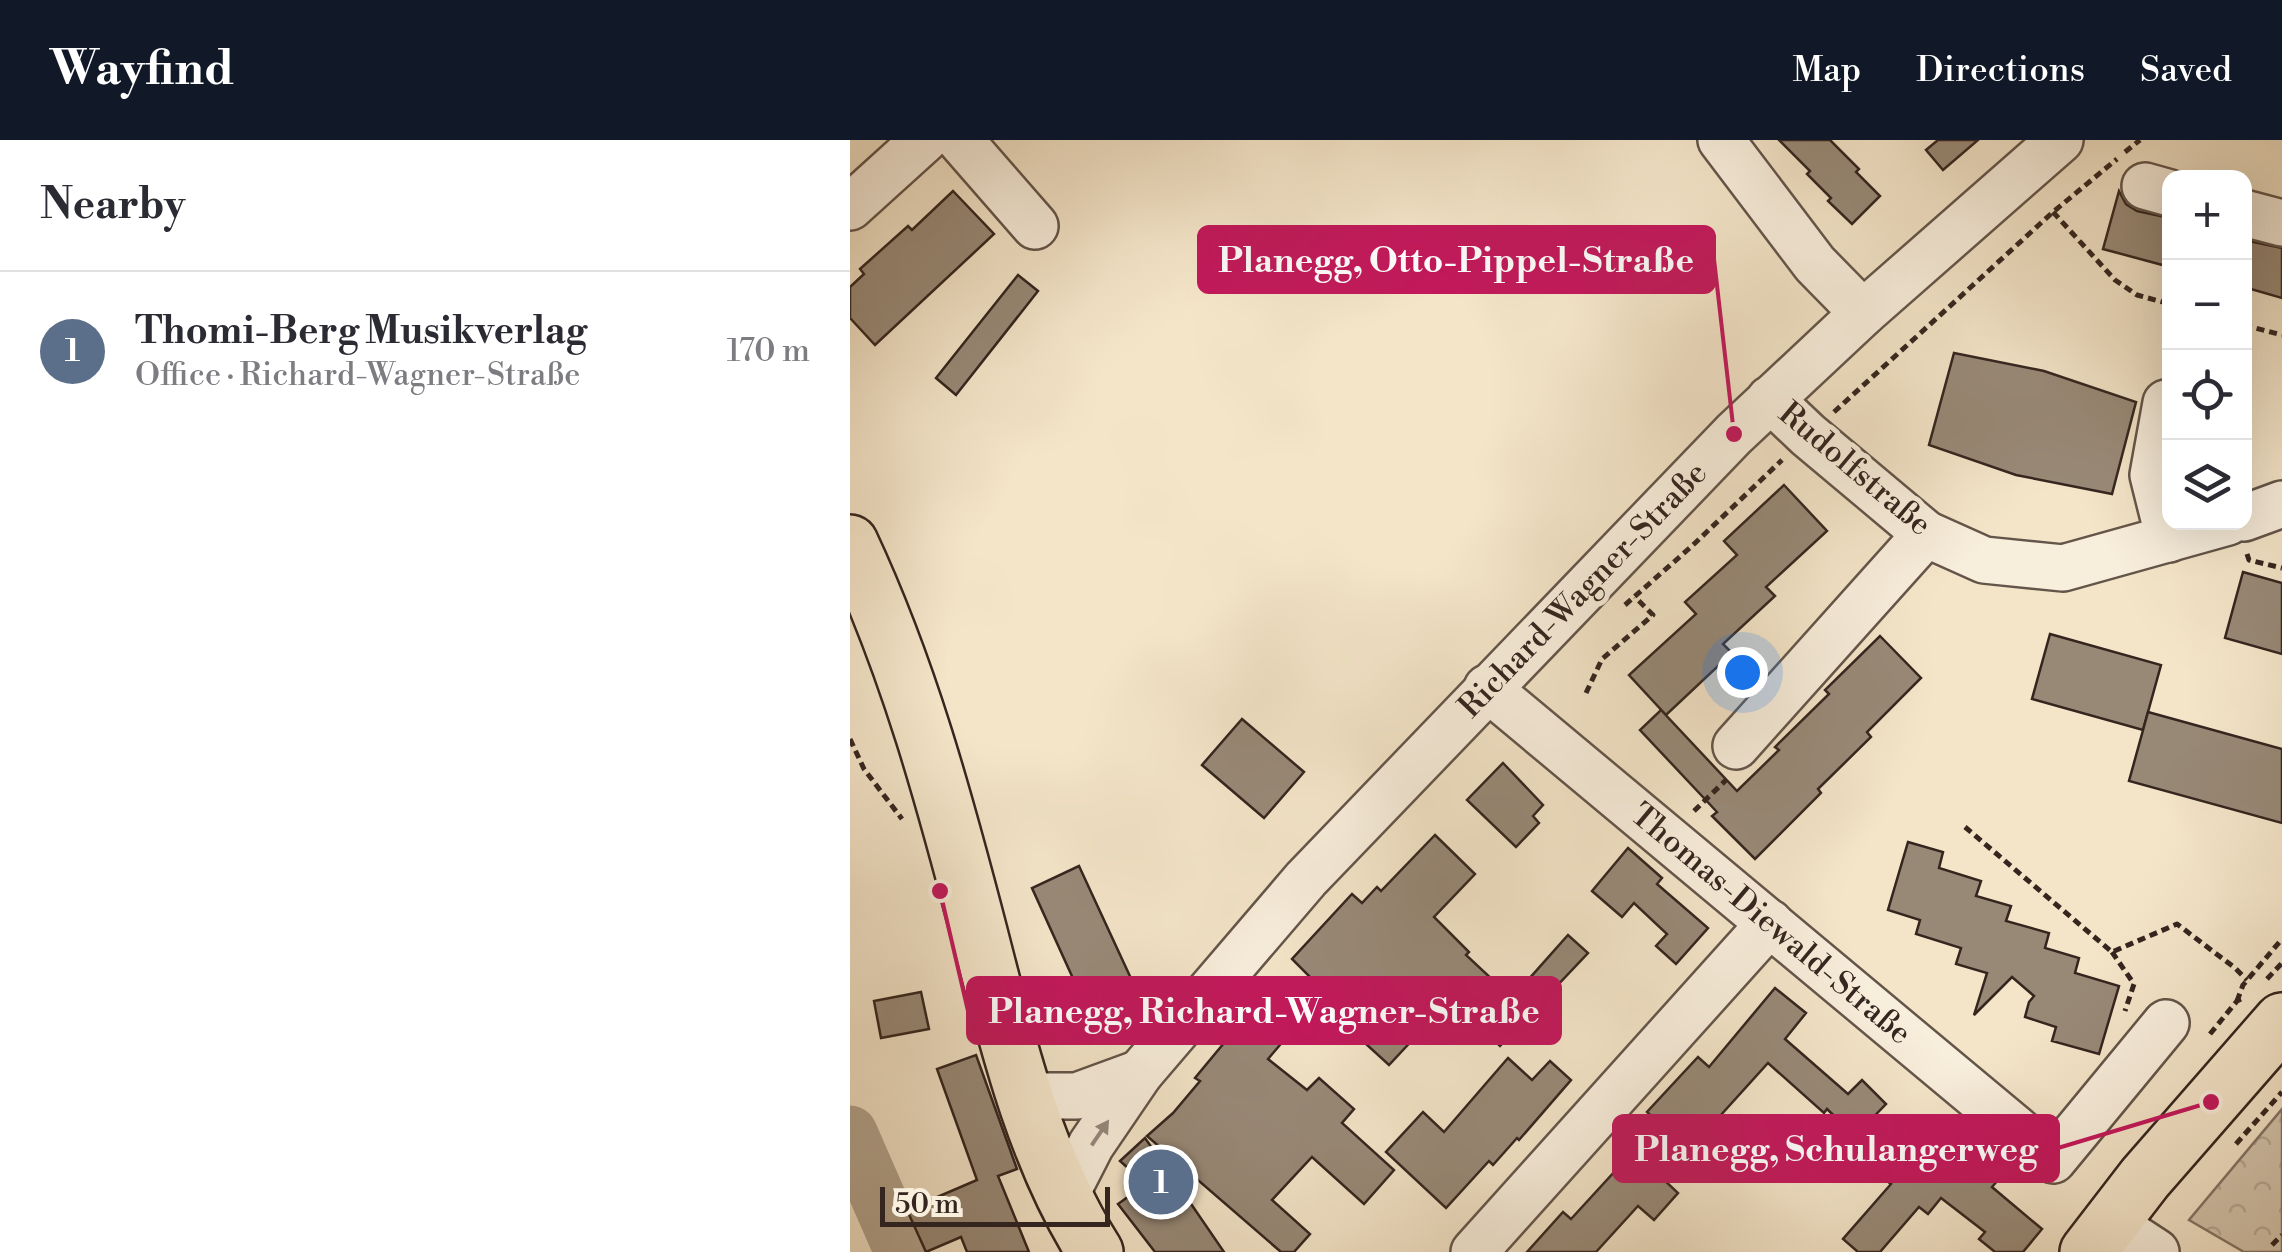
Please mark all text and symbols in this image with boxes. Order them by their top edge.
text: Wayfind [50,40,234,100]
text: Map [1792,49,1861,92]
text: Directions [1916,49,2085,92]
text: Saved [2140,49,2232,92]
map controls [2162,170,2252,530]
button: + [2162,170,2252,260]
text: Nearby [40,179,185,232]
callout: Planegg, Otto-Pippel-Straße [1199,227,1714,292]
text: Planegg, Otto-Pippel-Straße [1218,240,1694,283]
button: − [2162,260,2252,350]
text: Thomi-Berg Musikverlag [135,308,587,355]
text: 1 [65,331,80,371]
text: 170 m [727,331,810,371]
button: locate [2162,350,2252,440]
text: Office · Richard-Wagner-Straße [135,355,580,395]
street label: Rudolfstraße [1770,393,1940,545]
button: layers [2162,440,2252,530]
street label: Richard-Wagner-Straße [1450,454,1716,726]
your location [1717,647,1768,698]
street label: Thomas-Diewald-Straße [1622,795,1920,1053]
callout: Planegg, Richard-Wagner-Straße [968,978,1560,1043]
text: Planegg, Richard-Wagner-Straße [988,991,1540,1034]
callout: Planegg, Schulangerweg [1614,1116,2058,1181]
one-way arrow [1090,1119,1108,1146]
text: Planegg, Schulangerweg [1634,1129,2039,1172]
pin: 1 [1128,1144,1194,1220]
scale bar [880,1182,1110,1226]
text: 50 m [895,1187,959,1222]

